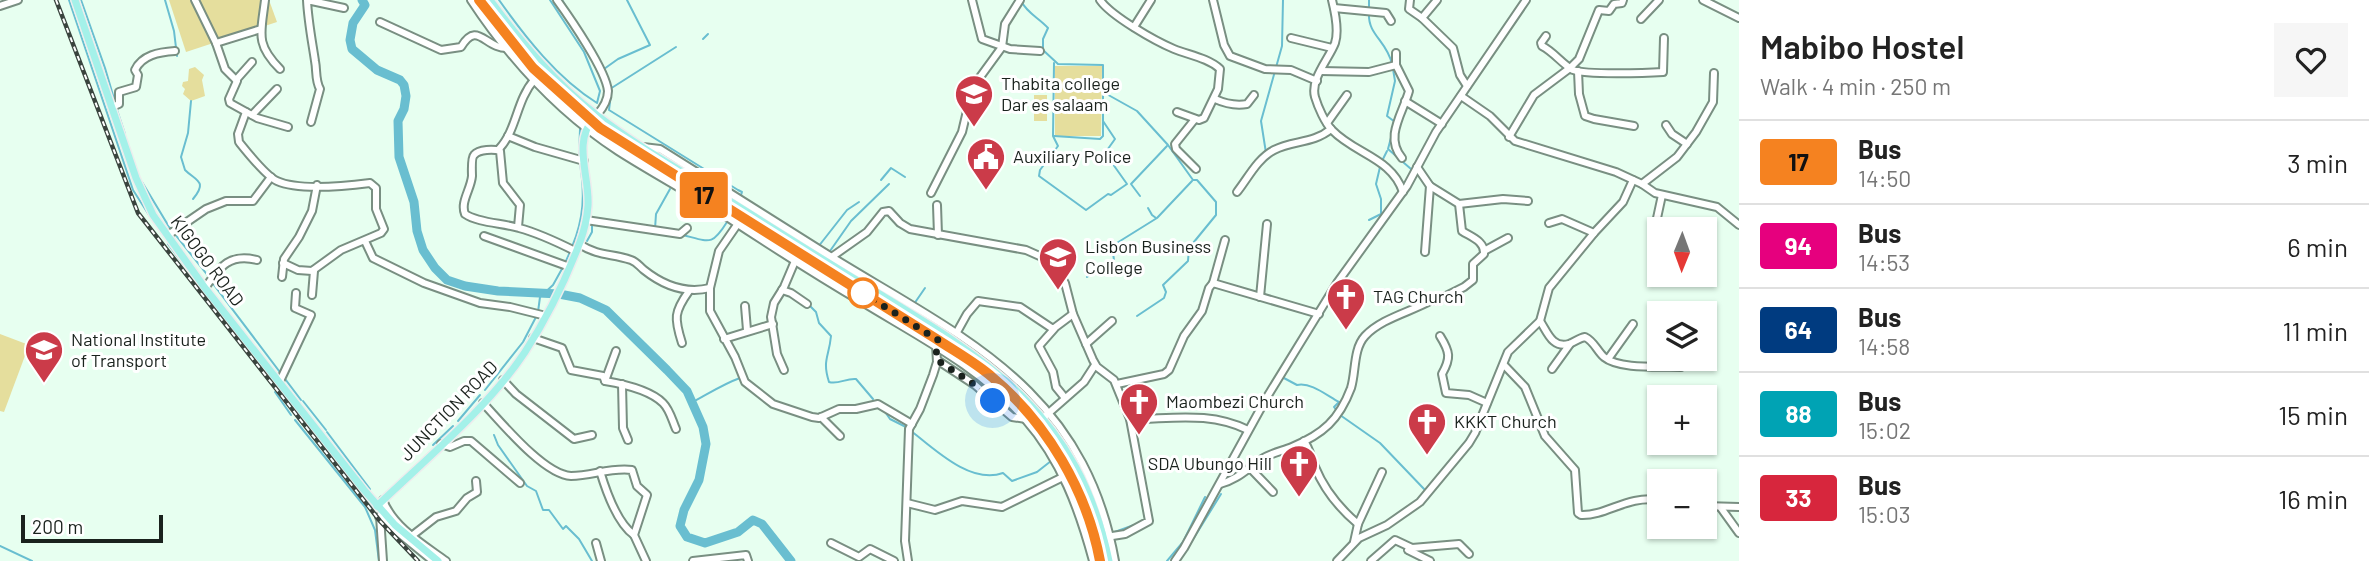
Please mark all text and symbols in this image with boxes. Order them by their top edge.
button: heart [2274,23,2348,97]
text: Mabibo Hostel [1760,26,1964,66]
place label: Thabita college Dar es salaam [1001,72,1120,115]
text: Walk · 4 min · 250 m [1760,72,1951,100]
school or university icon: Thabita college Dar es salaam [953,73,995,128]
text: Bus [1858,133,1901,164]
public building icon: Auxiliary Police [965,136,1007,191]
place label: Auxiliary Police [1013,145,1131,167]
text: 17 [1788,147,1809,176]
text: 3 min [2287,147,2348,178]
text: 14:50 [1858,164,1911,192]
line badge: 17 [672,172,736,218]
text: 17 [694,180,714,209]
street label: KIGOGO ROAD [167,211,249,310]
north arrow [1647,217,1717,287]
map controls [1647,217,1717,539]
text: Bus [1858,217,1901,248]
text: 94 [1785,231,1812,260]
text: 6 min [2287,231,2348,262]
place label: Lisbon Business College [1085,235,1211,278]
school or university icon: Lisbon Business College [1037,236,1079,291]
text: 14:53 [1858,248,1910,276]
church icon: TAG Church [1325,276,1367,331]
unlabelled marker [848,278,878,308]
place label: TAG Church [1373,285,1463,307]
button: layers [1647,301,1717,371]
text: Bus [1858,301,1901,332]
text: 64 [1785,315,1812,344]
text: 11 min [2282,315,2348,346]
place label: National Institute of Transport [71,328,206,371]
school or university icon: National Institute of Transport [23,329,65,384]
text: 14:58 [1858,332,1910,360]
street label: JUNCTION ROAD [395,356,502,465]
church icon: Maombezi Church [1118,381,1160,436]
your location [975,383,1010,418]
button: + [1647,385,1717,455]
text: Bus [1858,385,1901,416]
place label: Maombezi Church [1166,390,1304,412]
text: 88 [1786,399,1811,428]
text: 15 min [2278,399,2348,430]
church icon: KKKT Church [1406,401,1448,456]
place label: KKKT Church [1454,410,1557,432]
text: 15:02 [1858,416,1911,444]
church icon: SDA Ubungo Hill [1278,443,1320,498]
place label: SDA Ubungo Hill [1148,452,1272,474]
button: − [1647,469,1717,539]
text: Bus [1858,469,1901,500]
text: 33 [1786,483,1811,512]
text: 16 min [2278,483,2348,514]
text: 15:03 [1858,500,1911,528]
scale bar [21,512,163,544]
text: 200 m [32,515,83,538]

